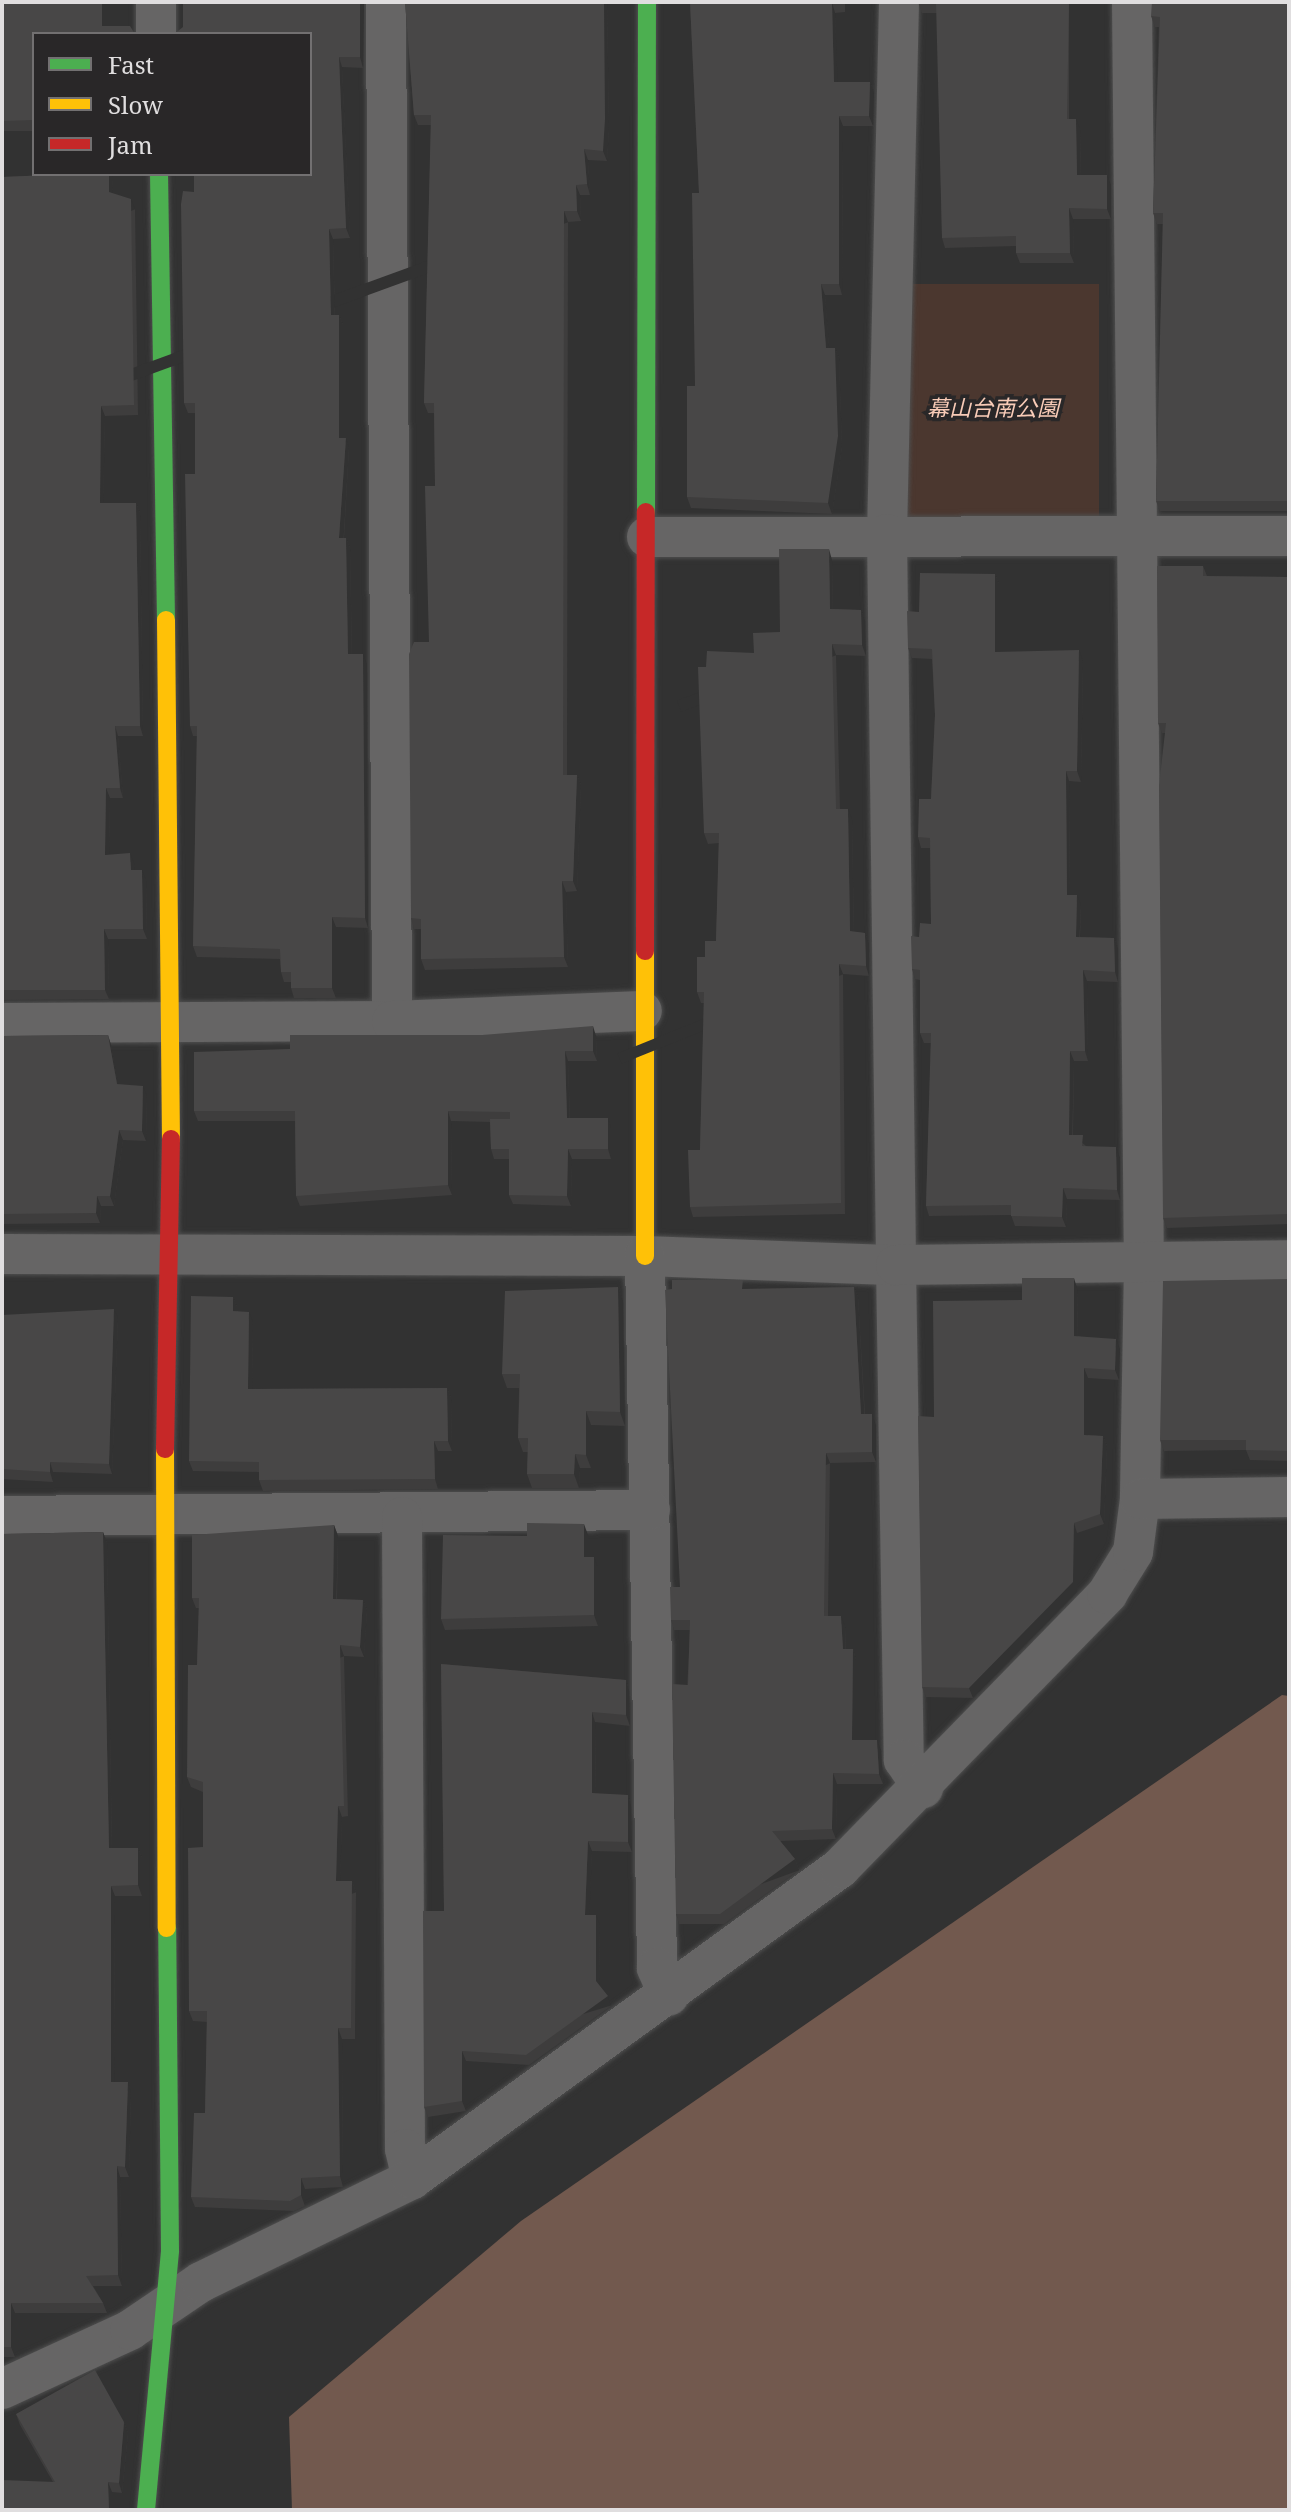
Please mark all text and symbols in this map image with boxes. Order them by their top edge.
legend [32,32,312,176]
text: Fast [108,48,154,81]
text: Slow [108,88,163,121]
text: Jam [108,128,153,161]
park label: 幕山台南公園 [927,395,1059,421]

